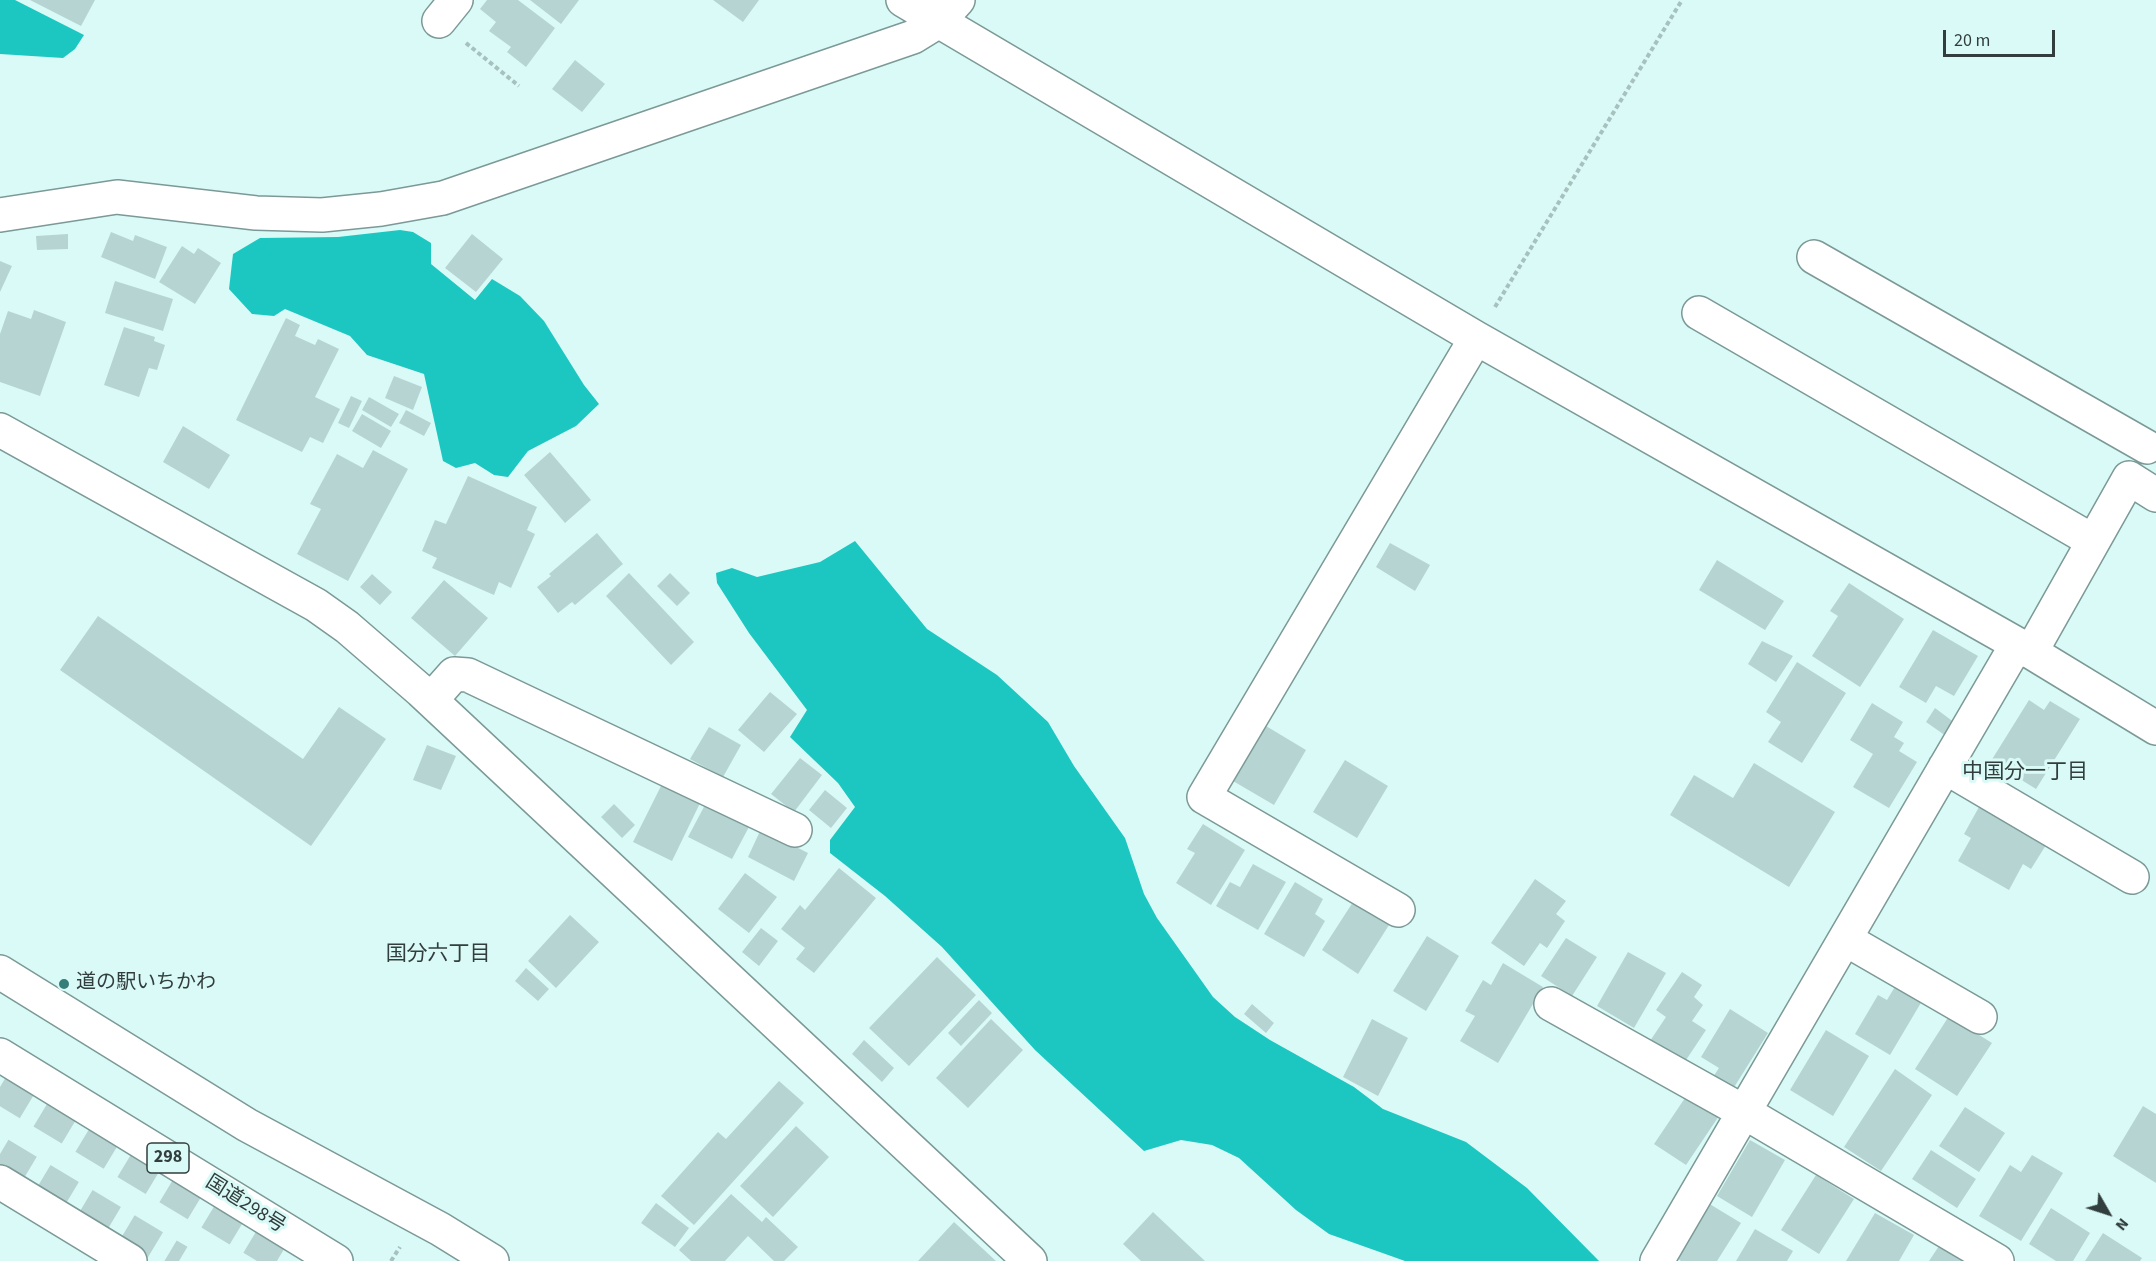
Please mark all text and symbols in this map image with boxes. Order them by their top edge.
scale bar [1946,18,2058,56]
text: 20 m [1954,28,1990,53]
district label: 中国分一丁目 [1962,760,2088,786]
district label: 国分六丁目 [386,942,490,968]
place label: 道の駅いちかわ [76,972,216,996]
marker: 道の駅いちかわ [57,977,71,991]
road number: 298 [147,1143,189,1173]
street label: 国道298号 [201,1171,289,1239]
north arrow [2078,1183,2138,1243]
text: N [2110,1213,2134,1235]

